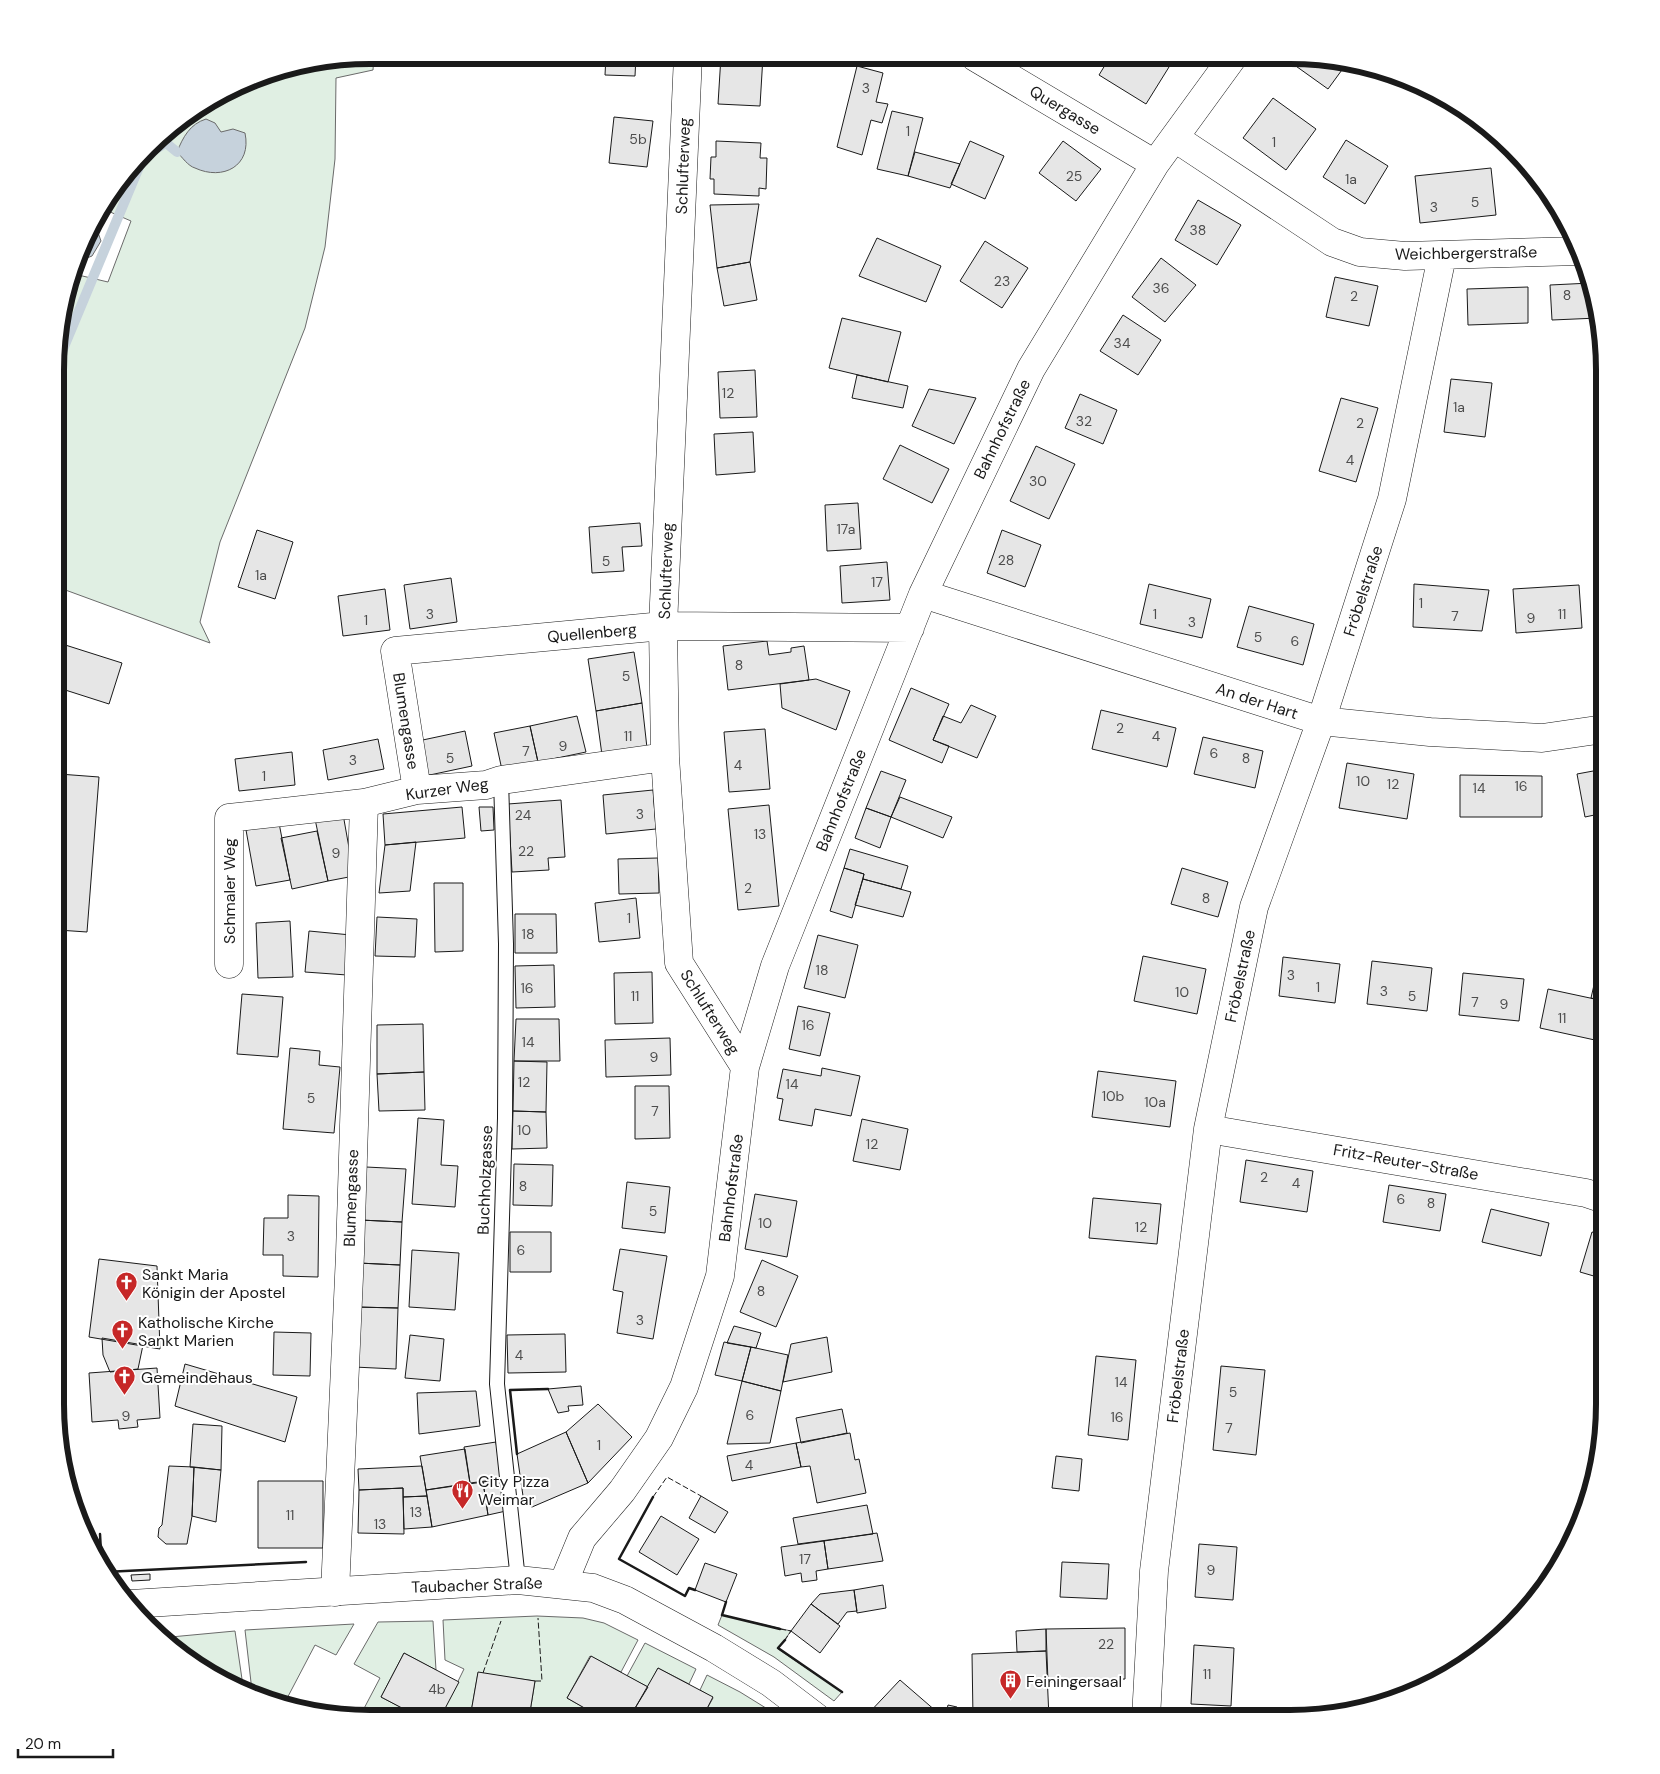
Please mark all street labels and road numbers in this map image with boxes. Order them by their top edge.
street label: Quergasse [1026,81,1104,139]
street label: Schlufterweg [671,117,695,215]
street label: Weichbergerstraße [1395,241,1537,265]
street label: Bahnhofstraße [969,376,1035,482]
street label: Schlufterweg [654,522,678,620]
street label: Fröbelstraße [1338,543,1388,639]
street label: Quellenberg [546,619,638,647]
street label: Blumengasse [388,671,424,771]
street label: An der Hart [1213,678,1301,724]
street label: Bahnhofstraße [811,746,871,854]
street label: Kurzer Weg [404,773,490,805]
street label: Schmaler Weg [219,838,240,944]
street label: Fröbelstraße [1220,928,1260,1024]
street label: Schlufterweg [675,965,745,1059]
street label: Buchholzgasse [473,1125,497,1235]
street label: Bahnhofstraße [714,1133,748,1243]
street label: Fritz-Reuter-Straße [1332,1139,1480,1185]
street label: Blumengasse [339,1149,363,1247]
street label: Fröbelstraße [1162,1328,1194,1424]
street label: Taubacher Straße [411,1572,543,1598]

